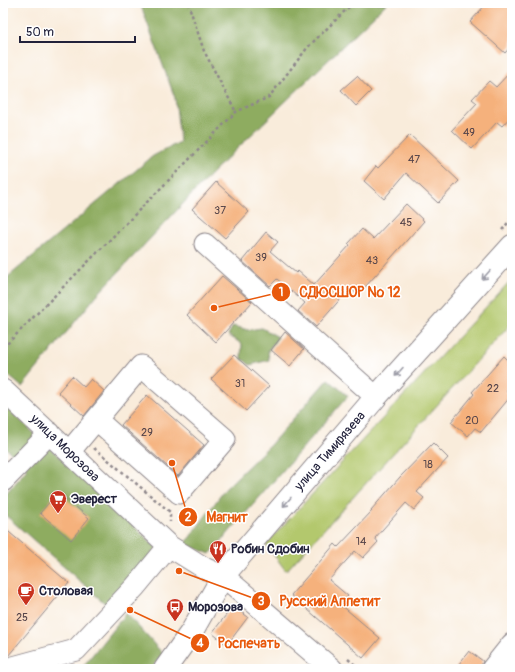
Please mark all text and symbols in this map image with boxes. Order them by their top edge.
scale bar [20,18,135,44]
text: 50 m [26,25,54,40]
house number: 49 [463,126,475,139]
house number: 47 [408,153,420,166]
house number: 37 [214,204,226,217]
house number: 45 [400,216,412,229]
house number: 39 [255,251,267,264]
house number: 43 [366,254,378,267]
one-way arrow [481,270,491,280]
callout: СДЮСШОР № 12 [271,279,409,305]
text: СДЮСШОР № 12 [299,284,401,301]
text: 1 [279,285,283,300]
one-way arrow [395,366,404,376]
house number: 31 [235,377,245,390]
house number: 22 [487,382,499,395]
street label: улица Тимирязева [291,408,369,495]
street label: улица Морозова [26,410,103,485]
house number: 20 [465,414,479,427]
house number: 29 [141,426,153,439]
house number: 18 [423,458,433,471]
supermarket icon: Эверест [48,489,68,514]
place label: Эверест [71,491,117,507]
one-way arrow [282,496,291,507]
callout: Магнит [178,504,255,530]
text: Магнит [206,509,249,526]
text: 2 [185,510,192,525]
house number: 14 [356,535,367,548]
restaurant icon: Робин Сдобин [208,539,228,564]
place label: Робин Сдобин [231,541,310,557]
cafe icon: Столовая [16,581,36,606]
place label: Столовая [39,583,93,599]
callout: Русский Аппетит [251,588,388,614]
text: Русский Аппетит [280,593,381,610]
text: 3 [258,594,265,609]
bus stop icon: Морозова [165,597,185,622]
place label: Морозова [188,599,243,615]
house number: 25 [16,611,28,624]
callout: Роспечать [190,630,289,656]
text: Роспечать [218,635,280,652]
text: 4 [196,636,204,651]

